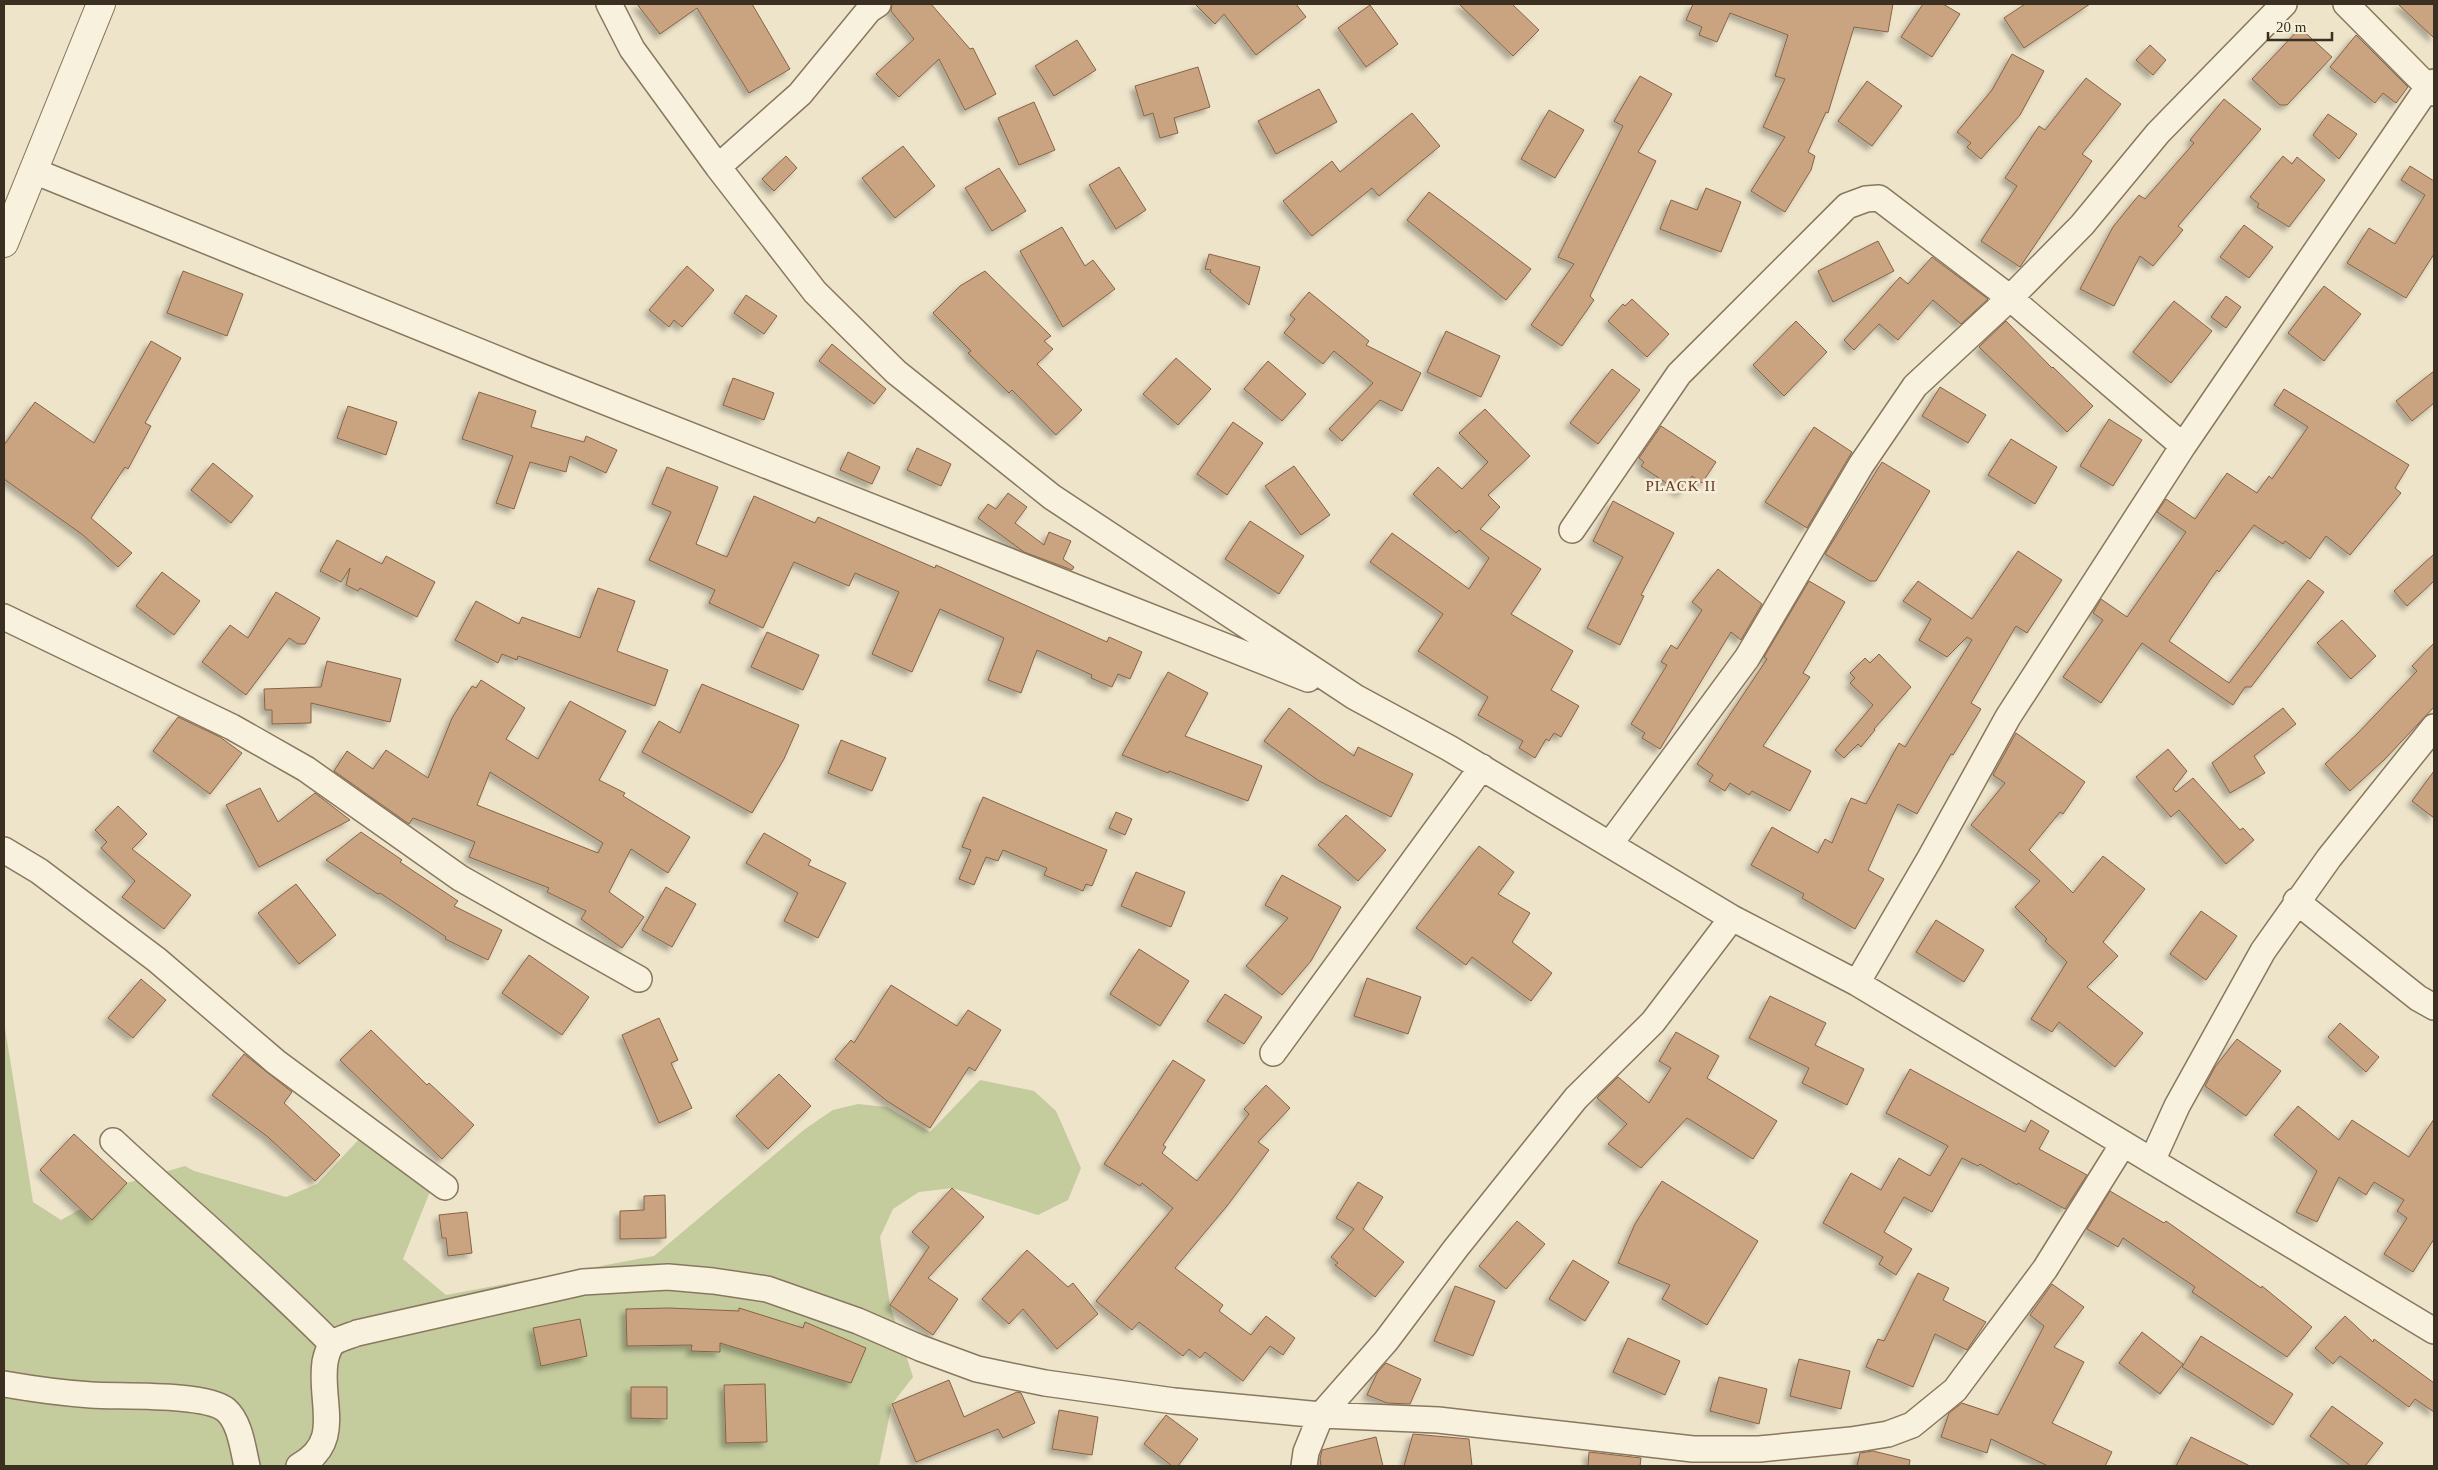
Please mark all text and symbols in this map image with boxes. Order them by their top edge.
scale bar [2268,10,2332,42]
text: 20 m [2276,19,2307,35]
district label: PLACK II [1646,478,1716,494]

